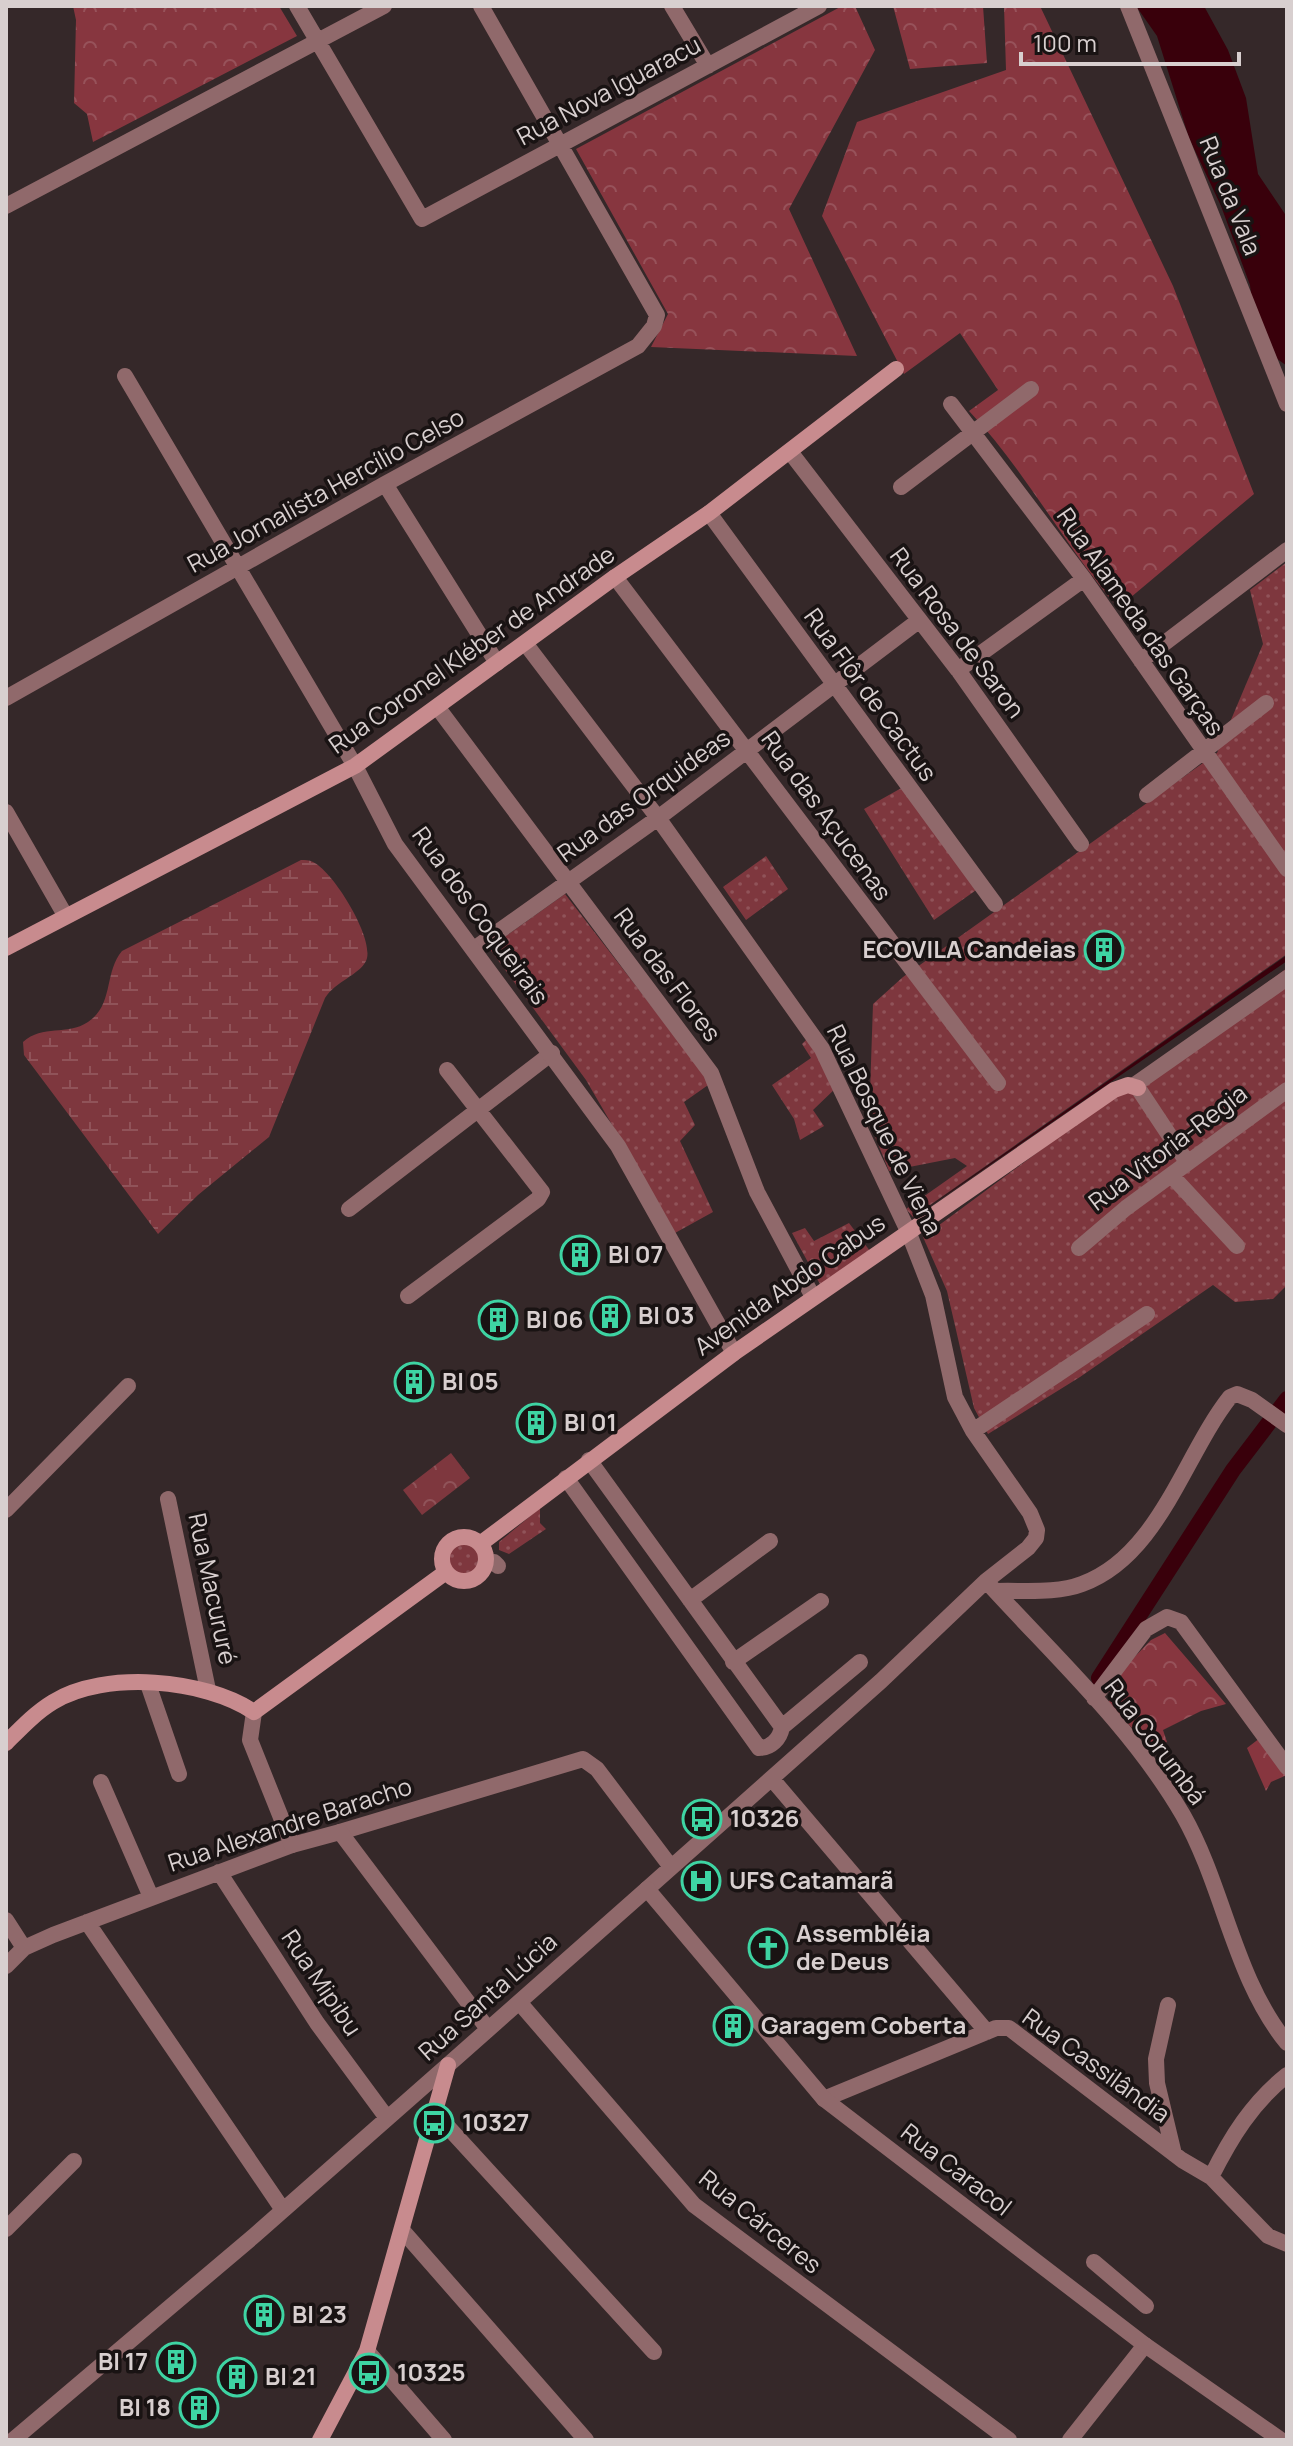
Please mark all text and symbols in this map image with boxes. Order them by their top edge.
scale bar [1021,16,1239,66]
text: 100 m [1033,26,1097,59]
street label: Rua Nova Iguaracu [511,27,706,152]
street label: Rua da Vala [1193,131,1270,260]
street label: Rua Jornalista Hercílio Celso [181,400,470,580]
street label: Rua Alameda das Garças [1050,501,1232,742]
street label: Rua Coronel Kléber de Andrade [322,537,621,760]
street label: Rua Rosa de Saron [883,540,1033,724]
street label: Rua Flôr de Cactus [797,601,945,787]
street label: Rua das Orquideas [550,721,736,869]
street label: Rua das Açucenas [754,724,900,907]
street label: Rua dos Coqueirais [405,819,557,1011]
street label: Rua das Flores [607,901,729,1048]
building icon: ECOVILA Candeias [1083,929,1125,971]
place label: ECOVILA Candeias [863,932,1076,965]
street label: Rua Bosque de Viena [820,1019,951,1240]
street label: Rua Vitoria-Regia [1081,1076,1253,1217]
street label: Avenida Abdo Cabus [687,1205,891,1362]
building icon: Bl 07 [559,1234,601,1276]
place label: Bl 07 [608,1237,663,1270]
building icon: Bl 03 [589,1295,631,1337]
place label: Bl 03 [638,1298,694,1331]
building icon: Bl 06 [477,1299,519,1341]
place label: Bl 06 [526,1302,583,1335]
building icon: Bl 05 [393,1361,435,1403]
place label: Bl 05 [442,1364,499,1397]
building icon: Bl 01 [515,1402,557,1444]
place label: Bl 01 [564,1405,617,1438]
street label: Rua Macururé [181,1510,246,1668]
street label: Rua Corumbá [1098,1671,1214,1811]
street label: Rua Alexandre Baracho [164,1769,416,1879]
bus stop icon: 10326 [681,1798,723,1840]
place label: 10326 [730,1801,799,1834]
hospital icon: UFS Catamarã [680,1860,722,1902]
place label: UFS Catamarã [729,1863,894,1896]
place label: Assembléia de Deus [796,1916,930,1977]
street label: Rua Mipibu [275,1923,370,2042]
street label: Rua Santa Lúcia [411,1925,563,2067]
church icon: Assembléia de Deus [747,1927,789,1969]
street label: Rua Cassilândia [1016,2000,1177,2130]
building icon: Garagem Coberta [712,2005,754,2047]
place label: Garagem Coberta [761,2008,966,2041]
bus stop icon: 10327 [413,2102,455,2144]
place label: 10327 [462,2105,529,2138]
street label: Rua Caracol [895,2115,1019,2223]
street label: Rua Cárceres [693,2161,829,2280]
building icon: Bl 23 [243,2294,285,2336]
place label: Bl 23 [292,2297,347,2330]
building icon: Bl 17 [155,2341,197,2383]
place label: Bl 17 [98,2344,148,2377]
bus stop icon: 10325 [348,2352,390,2394]
place label: 10325 [397,2355,466,2388]
building icon: Bl 21 [216,2356,258,2398]
place label: Bl 21 [265,2359,316,2392]
building icon: Bl 18 [178,2387,220,2429]
place label: Bl 18 [119,2390,171,2423]

